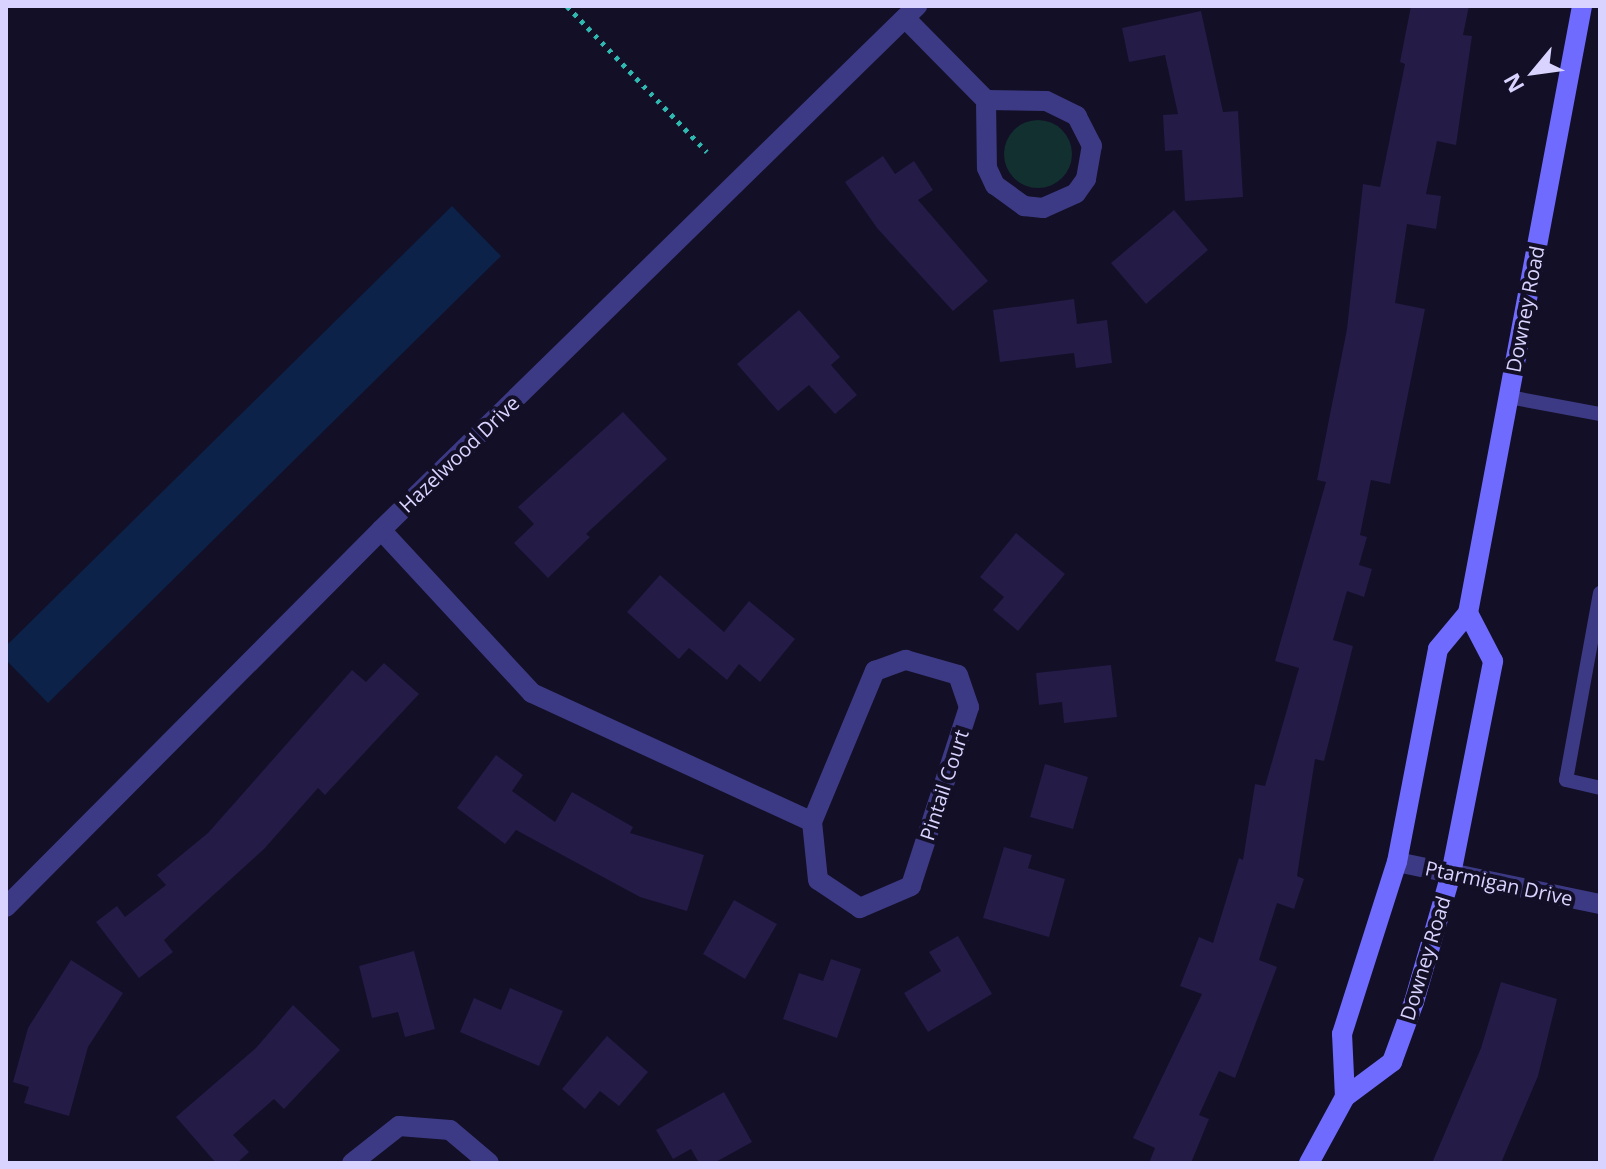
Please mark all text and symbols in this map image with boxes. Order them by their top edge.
north arrow [1494,32,1574,112]
text: N [1496,69,1530,99]
street label: Downey Road [1501,244,1549,374]
street label: Hazelwood Drive [394,391,524,517]
street label: Pintail Court [915,727,973,843]
street label: Ptarmigan Drive [1423,856,1575,910]
street label: Downey Road [1395,893,1455,1023]

